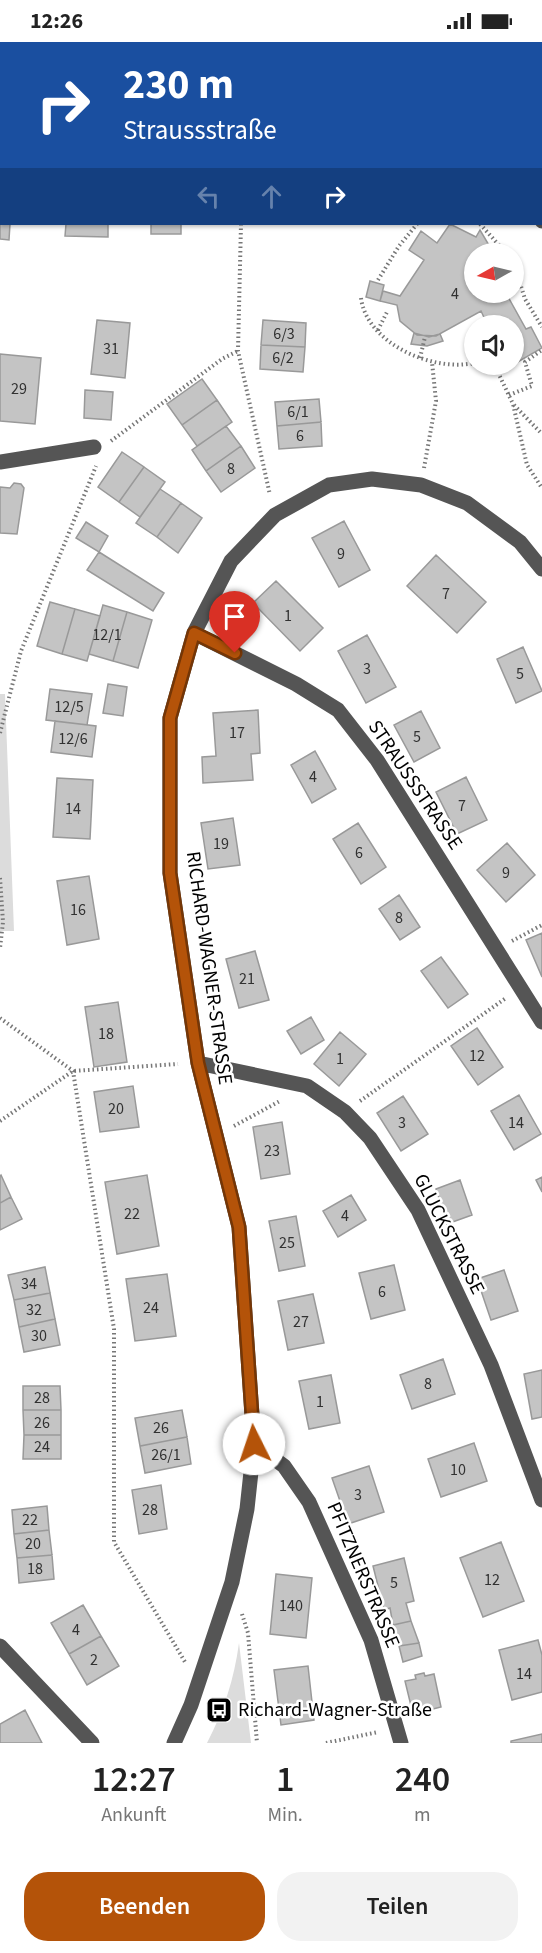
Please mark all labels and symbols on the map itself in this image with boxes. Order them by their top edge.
north arrow [464,243,524,303]
house number: 4 [451,283,459,305]
house number: 6/3 [273,323,295,345]
house number: 31 [103,338,119,360]
house number: 6/2 [272,347,294,369]
house number: 29 [11,378,27,400]
house number: 6/1 [287,401,309,423]
house number: 6 [296,425,304,447]
house number: 8 [227,458,235,480]
house number: 9 [337,543,345,565]
house number: 7 [442,583,450,605]
pin [209,591,260,653]
house number: 1 [284,605,292,627]
house number: 12/1 [92,624,122,646]
house number: 3 [363,658,371,680]
house number: 5 [516,663,524,685]
house number: 12/5 [54,696,84,718]
street label: STRAUSSSTRASSE [361,715,469,855]
house number: 17 [229,722,245,744]
house number: 5 [413,726,421,748]
house number: 12/6 [58,728,88,750]
house number: 4 [309,766,317,788]
house number: 7 [458,795,466,817]
house number: 14 [65,798,81,820]
house number: 19 [213,833,229,855]
house number: 6 [355,842,363,864]
street label: RICHARD-WAGNER-STRASSE [179,850,239,1086]
house number: 9 [502,862,510,884]
house number: 16 [70,899,86,921]
house number: 8 [395,907,403,929]
house number: 21 [239,968,255,990]
house number: 18 [98,1023,114,1045]
house number: 12 [469,1045,485,1067]
house number: 1 [336,1048,344,1070]
house number: 20 [108,1098,124,1120]
house number: 3 [398,1112,406,1134]
house number: 14 [508,1112,524,1134]
house number: 23 [264,1140,280,1162]
street label: GLUCKSTRASSE [407,1169,491,1299]
house number: 22 [124,1203,140,1225]
house number: 4 [341,1205,349,1227]
house number: 25 [279,1232,295,1254]
house number: 34 [21,1273,37,1295]
house number: 6 [378,1281,386,1303]
house number: 24 [143,1297,159,1319]
house number: 32 [26,1299,42,1321]
house number: 27 [293,1311,309,1333]
house number: 30 [31,1325,47,1347]
house number: 8 [424,1373,432,1395]
house number: 28 [34,1387,50,1409]
house number: 1 [316,1391,324,1413]
house number: 26 [34,1412,50,1434]
position arrow [222,1412,286,1476]
house number: 26 [153,1417,169,1439]
house number: 24 [34,1436,50,1458]
house number: 26/1 [151,1444,181,1466]
house number: 10 [450,1459,466,1481]
house number: 3 [354,1484,362,1506]
street label: PFITZNERSTRASSE [320,1498,406,1652]
house number: 28 [142,1499,158,1521]
house number: 22 [22,1509,38,1531]
house number: 20 [25,1533,41,1555]
house number: 18 [27,1558,43,1580]
house number: 12 [484,1569,500,1591]
house number: 5 [390,1572,398,1594]
house number: 140 [279,1595,303,1617]
house number: 4 [72,1619,80,1641]
house number: 2 [90,1649,98,1671]
house number: 14 [516,1663,532,1685]
bus stop icon: Richard-Wagner-Straße [204,1695,234,1725]
place label: Richard-Wagner-Straße [238,1696,432,1724]

